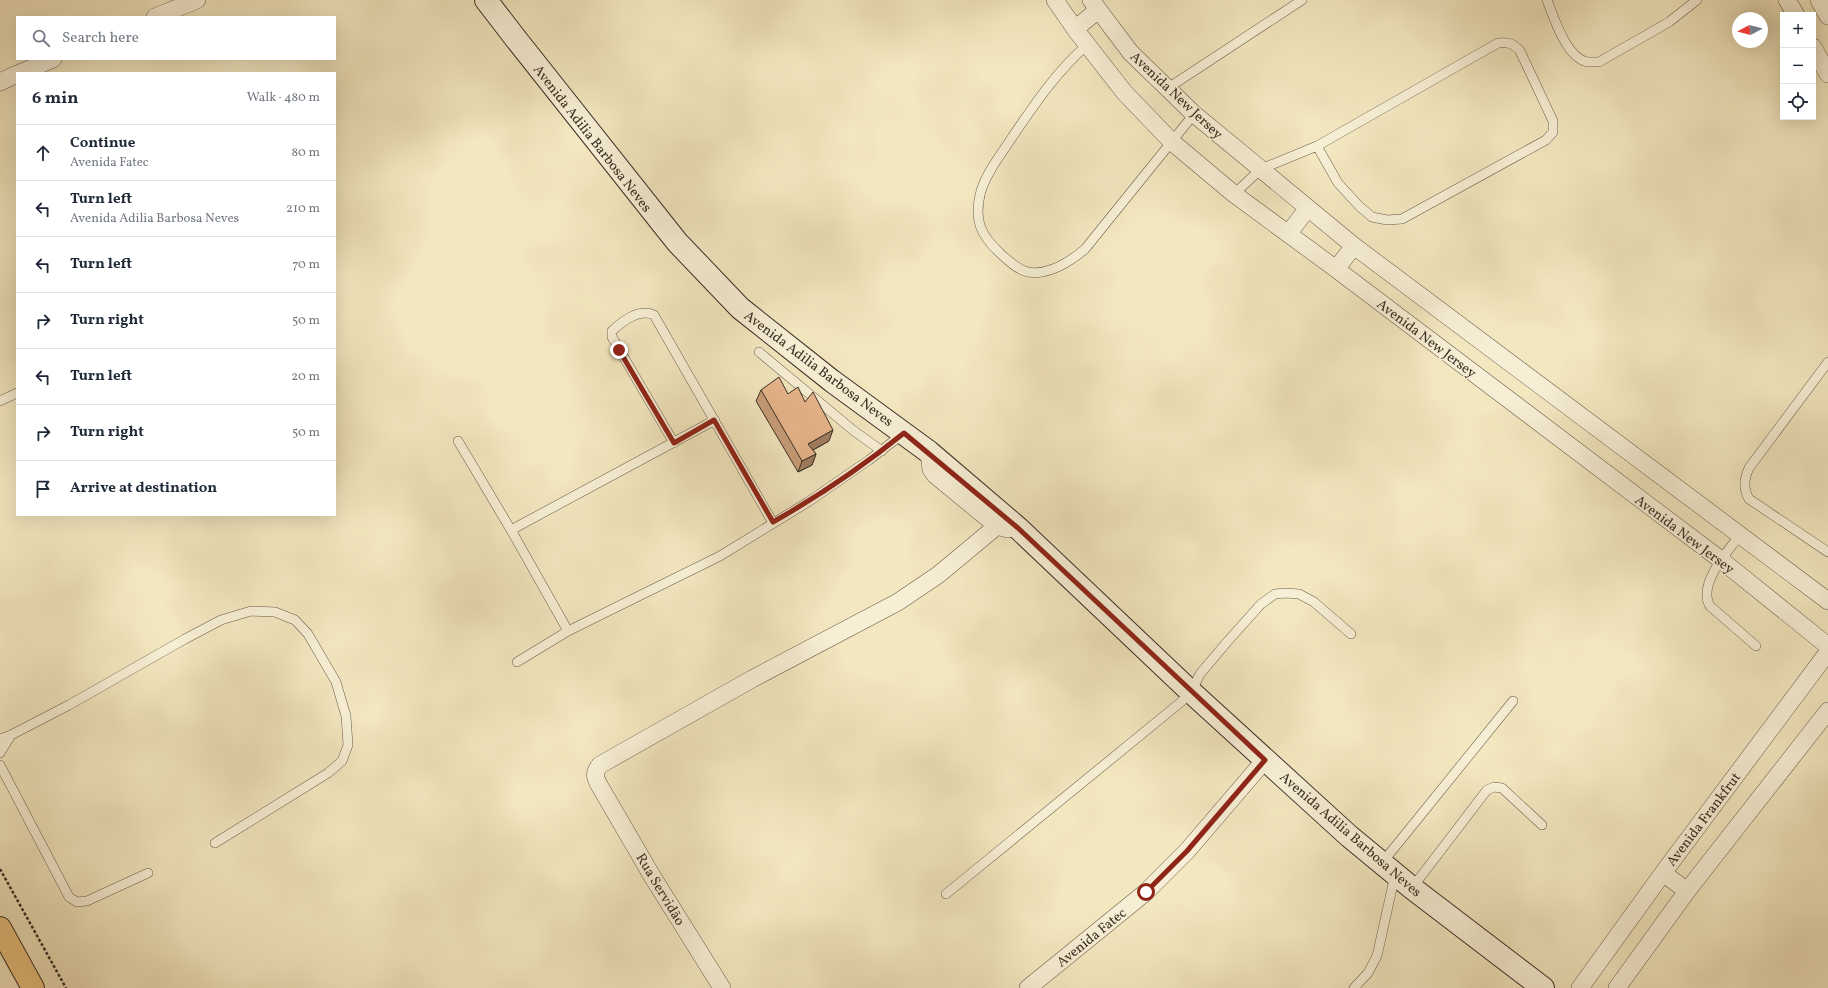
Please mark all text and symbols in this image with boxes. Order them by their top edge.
north arrow [1732,12,1768,48]
map controls [1780,12,1816,120]
button: + [1780,12,1816,48]
search box [16,16,336,60]
icon: search [30,27,52,49]
text: Search here [62,28,139,49]
street label: Avenida New Jersey [1125,48,1227,144]
button: − [1780,48,1816,84]
street label: Avenida Adilia Barbosa Neves [528,61,655,217]
button: locate [1780,84,1816,120]
text: 6 min [32,87,78,110]
text: Walk · 480 m [247,89,320,107]
text: Continue [70,133,135,154]
icon: ahead [32,142,54,164]
text: 80 m [291,144,320,162]
text: Avenida Fatec [70,154,149,172]
text: Turn left [70,189,132,210]
icon: left [32,198,54,220]
text: 210 m [286,200,320,218]
text: Avenida Adilia Barbosa Neves [70,210,239,228]
icon: left [32,254,54,276]
text: Turn left [70,254,132,275]
text: 70 m [292,256,320,274]
street label: Avenida New Jersey [1372,295,1480,383]
street label: Avenida Adilia Barbosa Neves [740,307,897,432]
icon: right [32,310,54,332]
text: Turn right [70,310,144,331]
text: 50 m [292,312,320,330]
route end [610,341,628,359]
icon: left [32,366,54,388]
text: Turn left [70,366,132,387]
text: 20 m [291,368,320,386]
icon: right [32,422,54,444]
text: Turn right [70,422,144,443]
text: 50 m [292,424,320,442]
icon: arrive [32,478,54,500]
text: Arrive at destination [70,478,217,499]
street label: Avenida New Jersey [1630,491,1738,579]
street label: Avenida Adilia Barbosa Neves [1275,768,1425,902]
street label: Avenida Frankfrut [1663,769,1746,871]
street label: Rua Servidão [631,850,689,930]
route start [1137,883,1155,901]
street label: Avenida Fatec [1053,904,1131,972]

